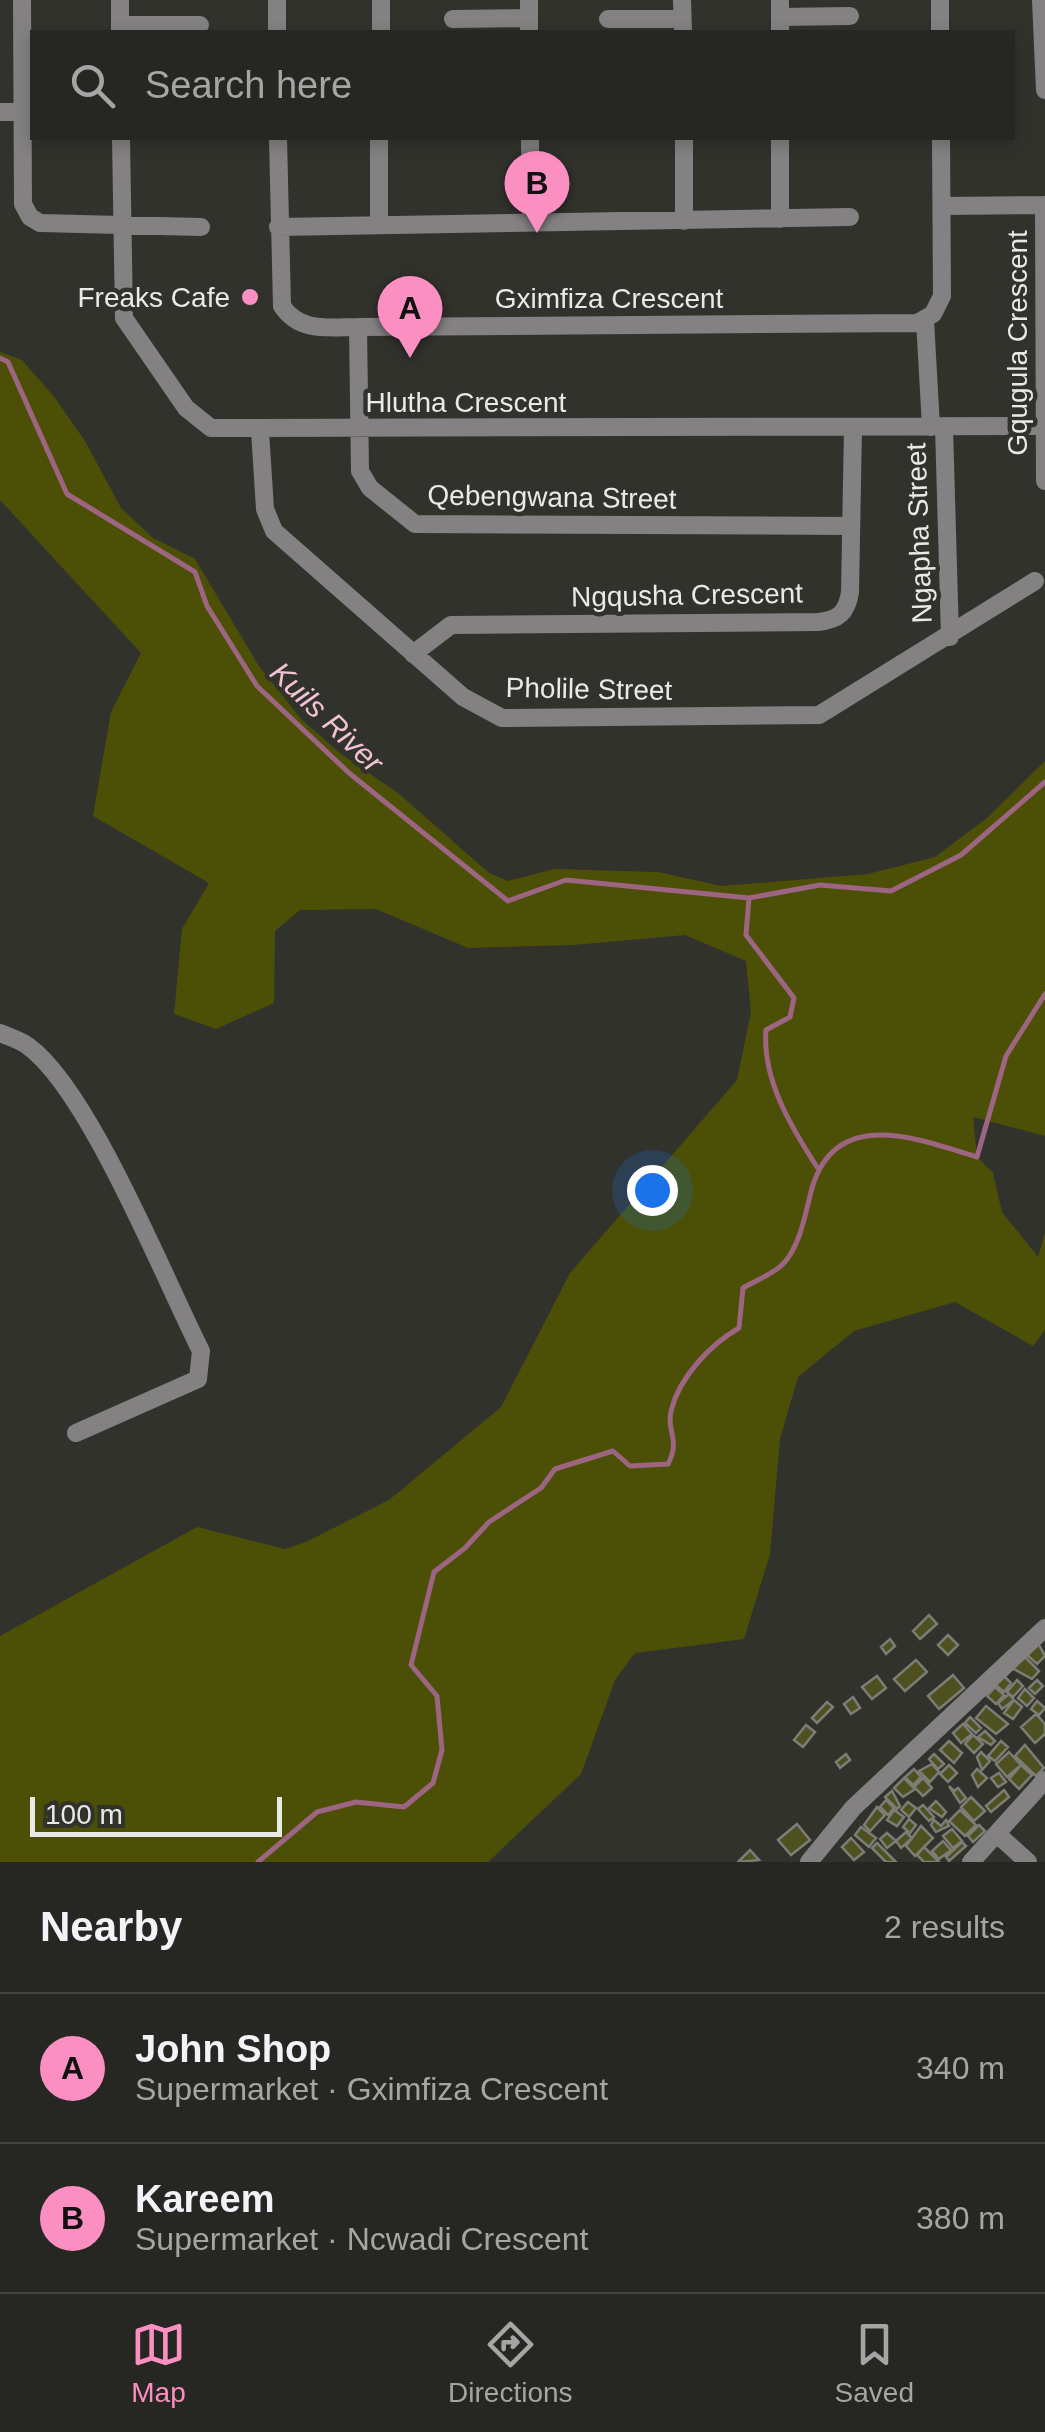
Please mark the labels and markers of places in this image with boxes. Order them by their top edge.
pin: B [504,150,570,233]
pin: A [378,276,442,358]
place label: Freaks Cafe [78,282,230,313]
marker: Freaks Cafe [239,286,261,308]

